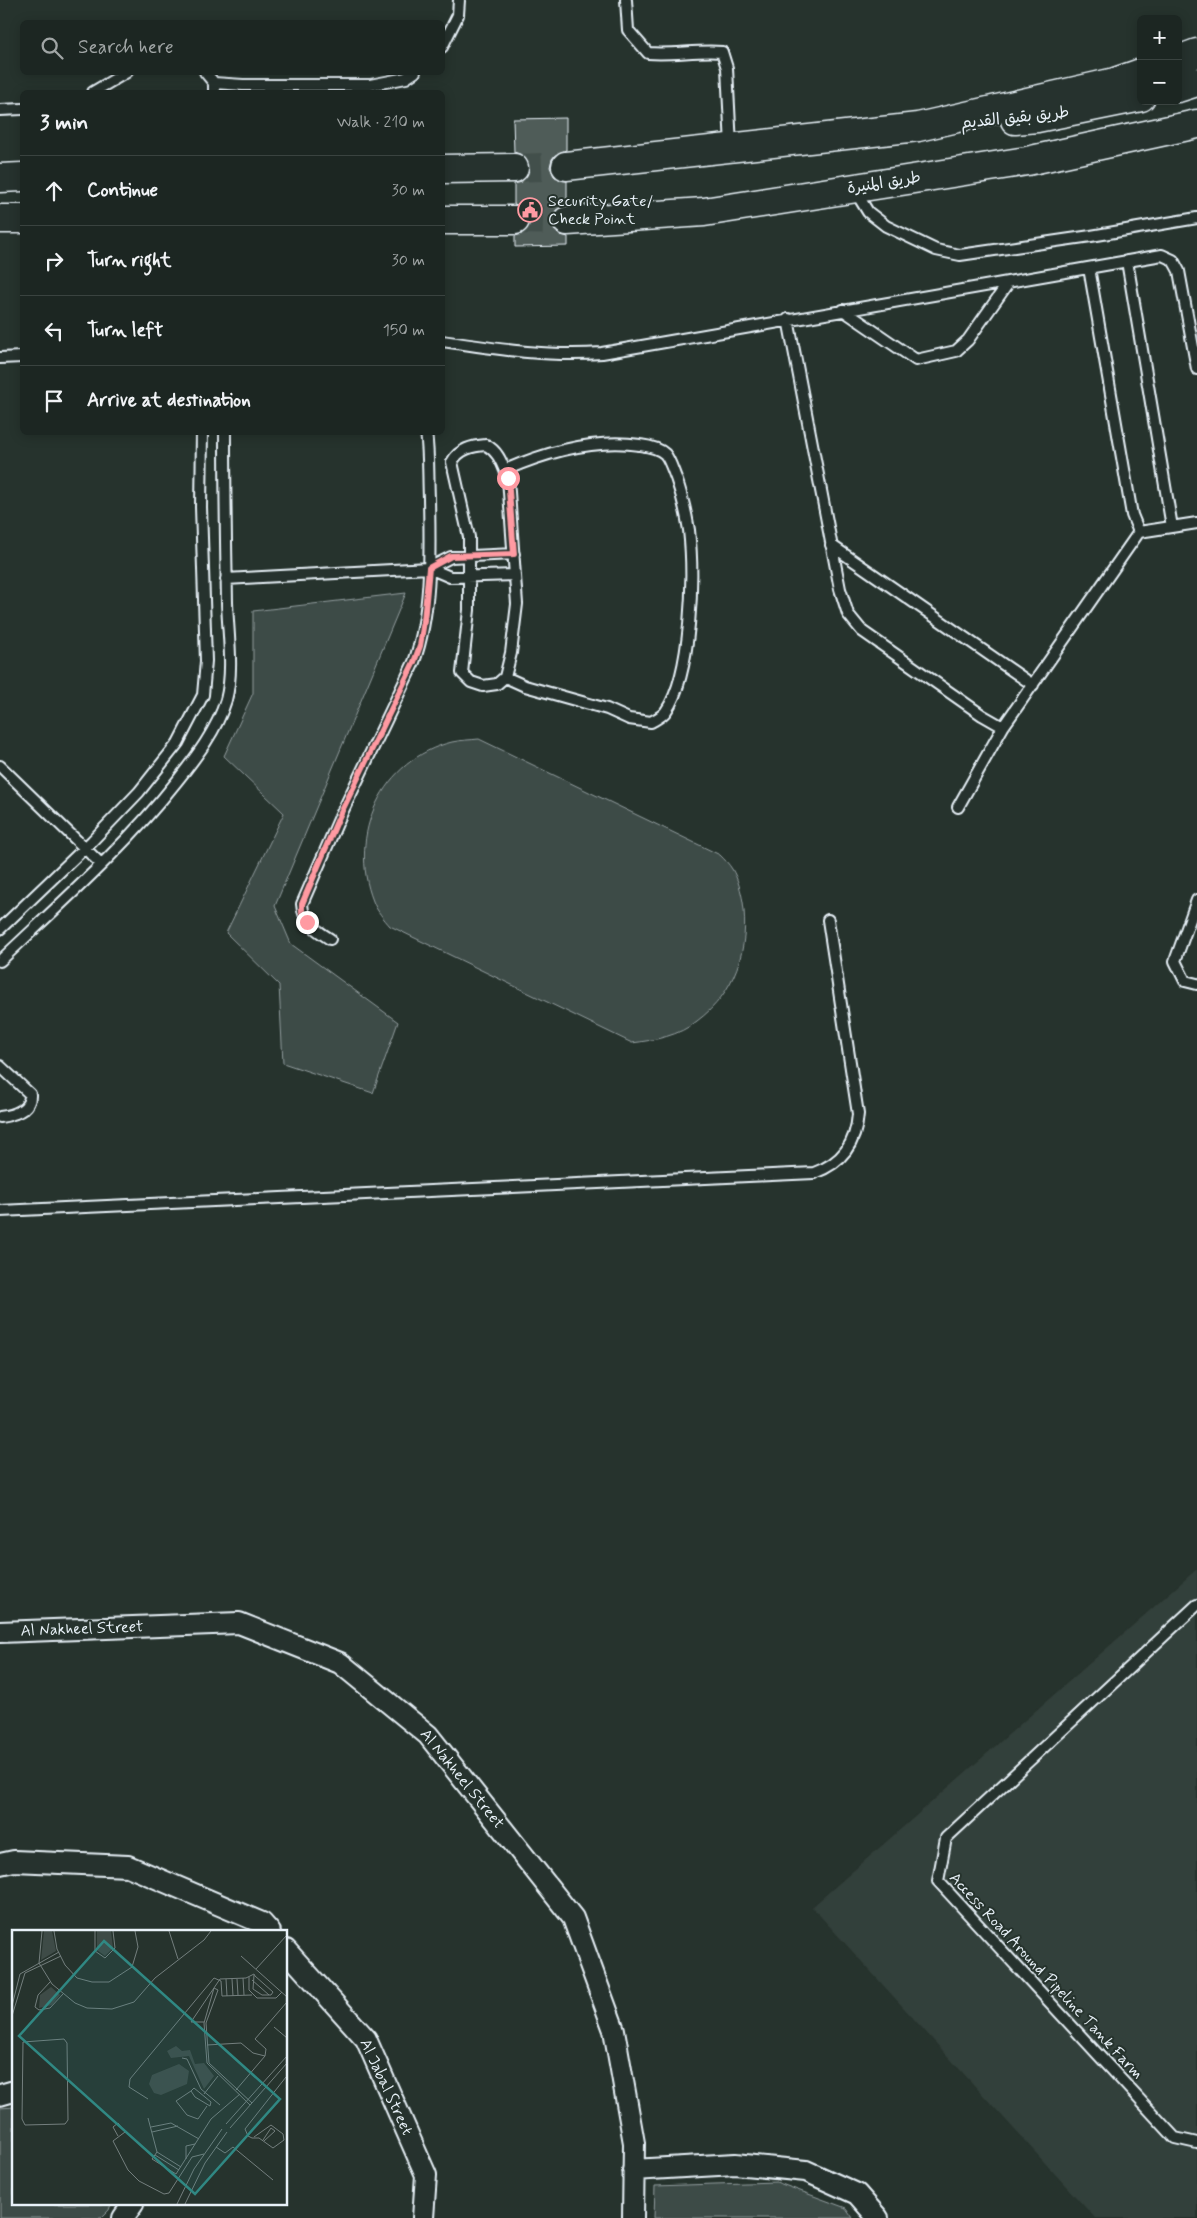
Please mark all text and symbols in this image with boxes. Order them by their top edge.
map controls [1137,15,1182,105]
button: + [1137,15,1182,60]
search box [20,20,445,75]
icon: search [38,34,66,62]
text: Search here [78,35,174,60]
button: − [1137,60,1182,105]
street label: طريق بقيق القديم [960,102,1070,135]
text: 3 min [40,109,88,137]
text: Walk · 210 m [337,112,425,133]
street label: طريق المنيرة [846,167,922,199]
icon: ahead [40,177,68,205]
text: Continue [87,178,158,203]
text: 30 m [392,180,425,201]
place label: Security Gate/ Check Point [548,191,653,230]
public building icon: Security Gate/ Check Point [517,197,543,223]
icon: right [40,247,68,275]
text: Turn right [87,248,171,273]
text: 30 m [392,250,425,271]
icon: left [40,317,68,345]
text: Turn left [87,318,163,343]
text: 150 m [383,320,425,341]
icon: arrive [40,387,68,415]
text: Arrive at destination [87,388,251,413]
route start [497,467,520,490]
route end [296,911,319,934]
street label: Al Nakheel Street [20,1616,144,1642]
street label: Al Nakheel Street [415,1725,509,1834]
street label: Access Road Around Pipeline Tank Farm [944,1868,1148,2084]
inset map [12,1930,288,2206]
street label: Al Jabal Street [354,2035,418,2139]

